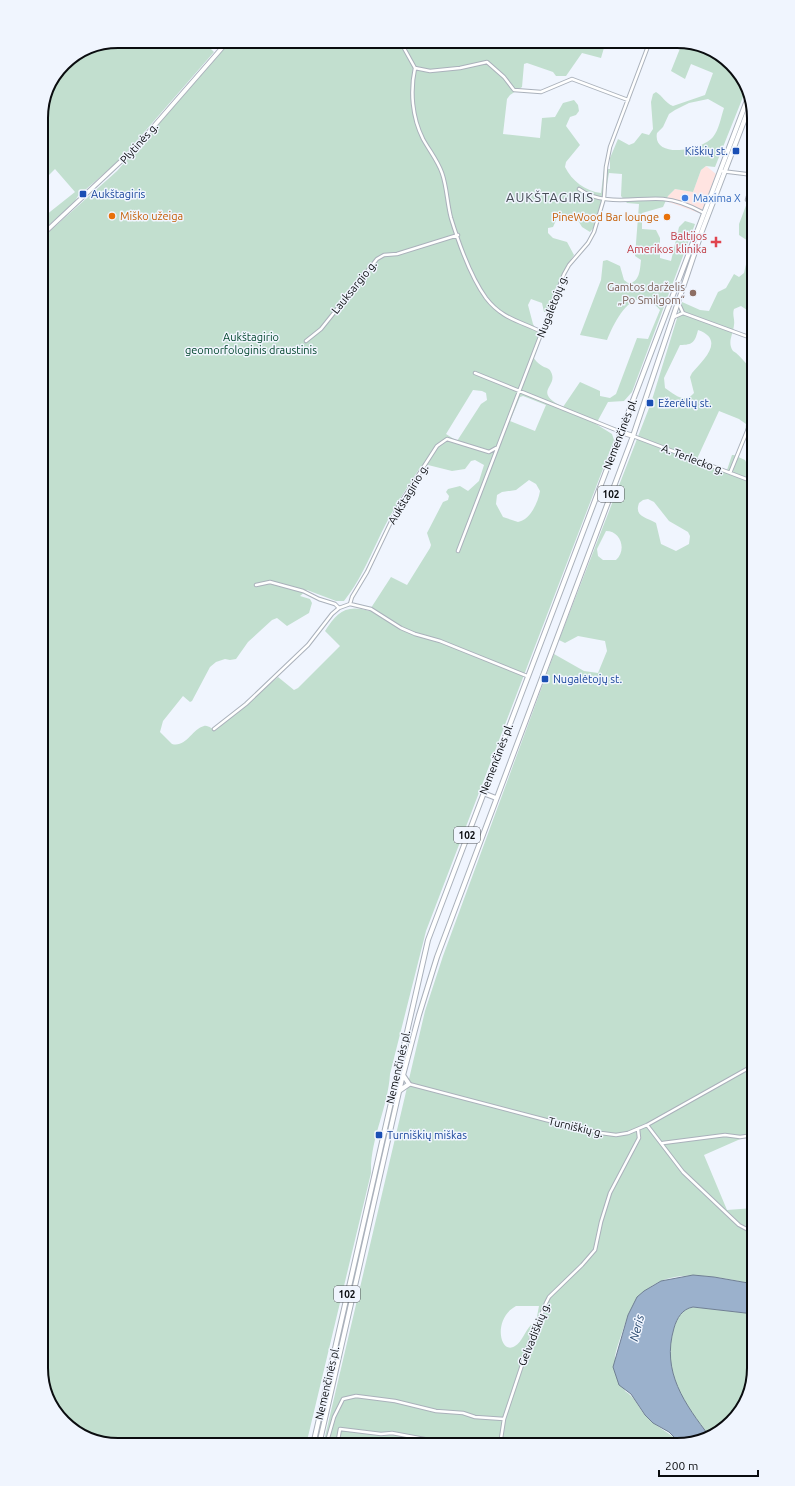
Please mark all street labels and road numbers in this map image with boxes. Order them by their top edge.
street label: Plytinės g. [118,120,160,166]
street label: Lauksargio g. [329,258,379,316]
street label: Nugalėtojų g. [535,273,569,339]
street label: Nemenčinės pl. [601,397,639,471]
street label: A. Terlecko g. [660,442,726,476]
street label: Aukštagirio g. [385,462,431,526]
road number: 102 [598,486,624,502]
street label: Nemenčinės pl. [477,722,515,796]
road number: 102 [454,827,480,843]
street label: Nemenčinės pl. [384,1029,412,1105]
street label: Turniškių g. [547,1115,605,1139]
road number: 102 [334,1286,360,1302]
street label: Gelvadiškių g. [516,1301,552,1367]
street label: Nemenčinės pl. [313,1345,341,1421]

